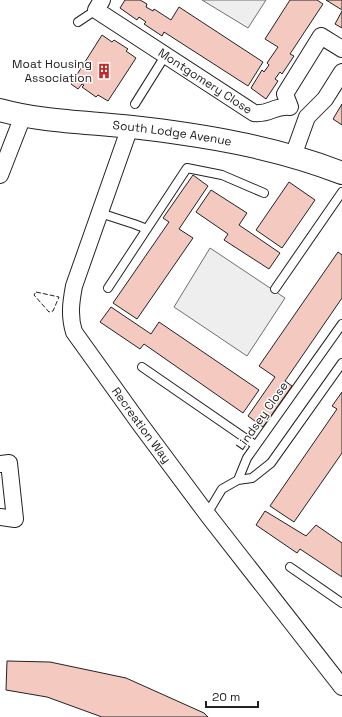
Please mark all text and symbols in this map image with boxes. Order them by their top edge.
street label: Montgomery Close [155,45,255,118]
place label: Moat Housing Association [12,56,92,86]
building icon: Moat Housing Association [95,62,113,80]
street label: South Lodge Avenue [112,117,233,150]
street label: Lindsey Close [233,379,291,453]
street label: Recreation Way [108,384,174,466]
scale bar [206,683,258,709]
text: 20 m [212,689,240,705]

